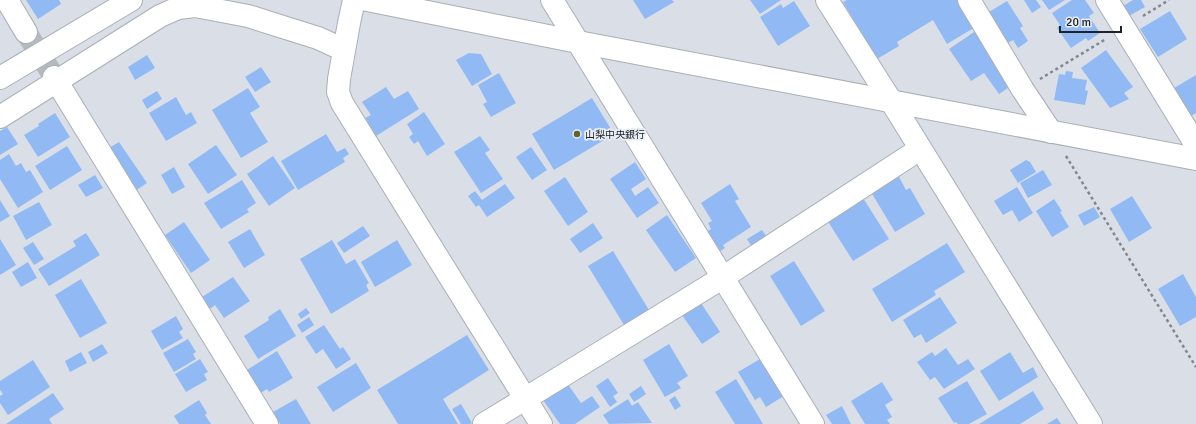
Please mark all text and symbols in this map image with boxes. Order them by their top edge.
scale bar [1060,8,1121,34]
text: 20 m [1066,15,1091,30]
marker: 山梨中央銀行 [572,129,582,139]
place label: 山梨中央銀行 [585,129,645,141]

